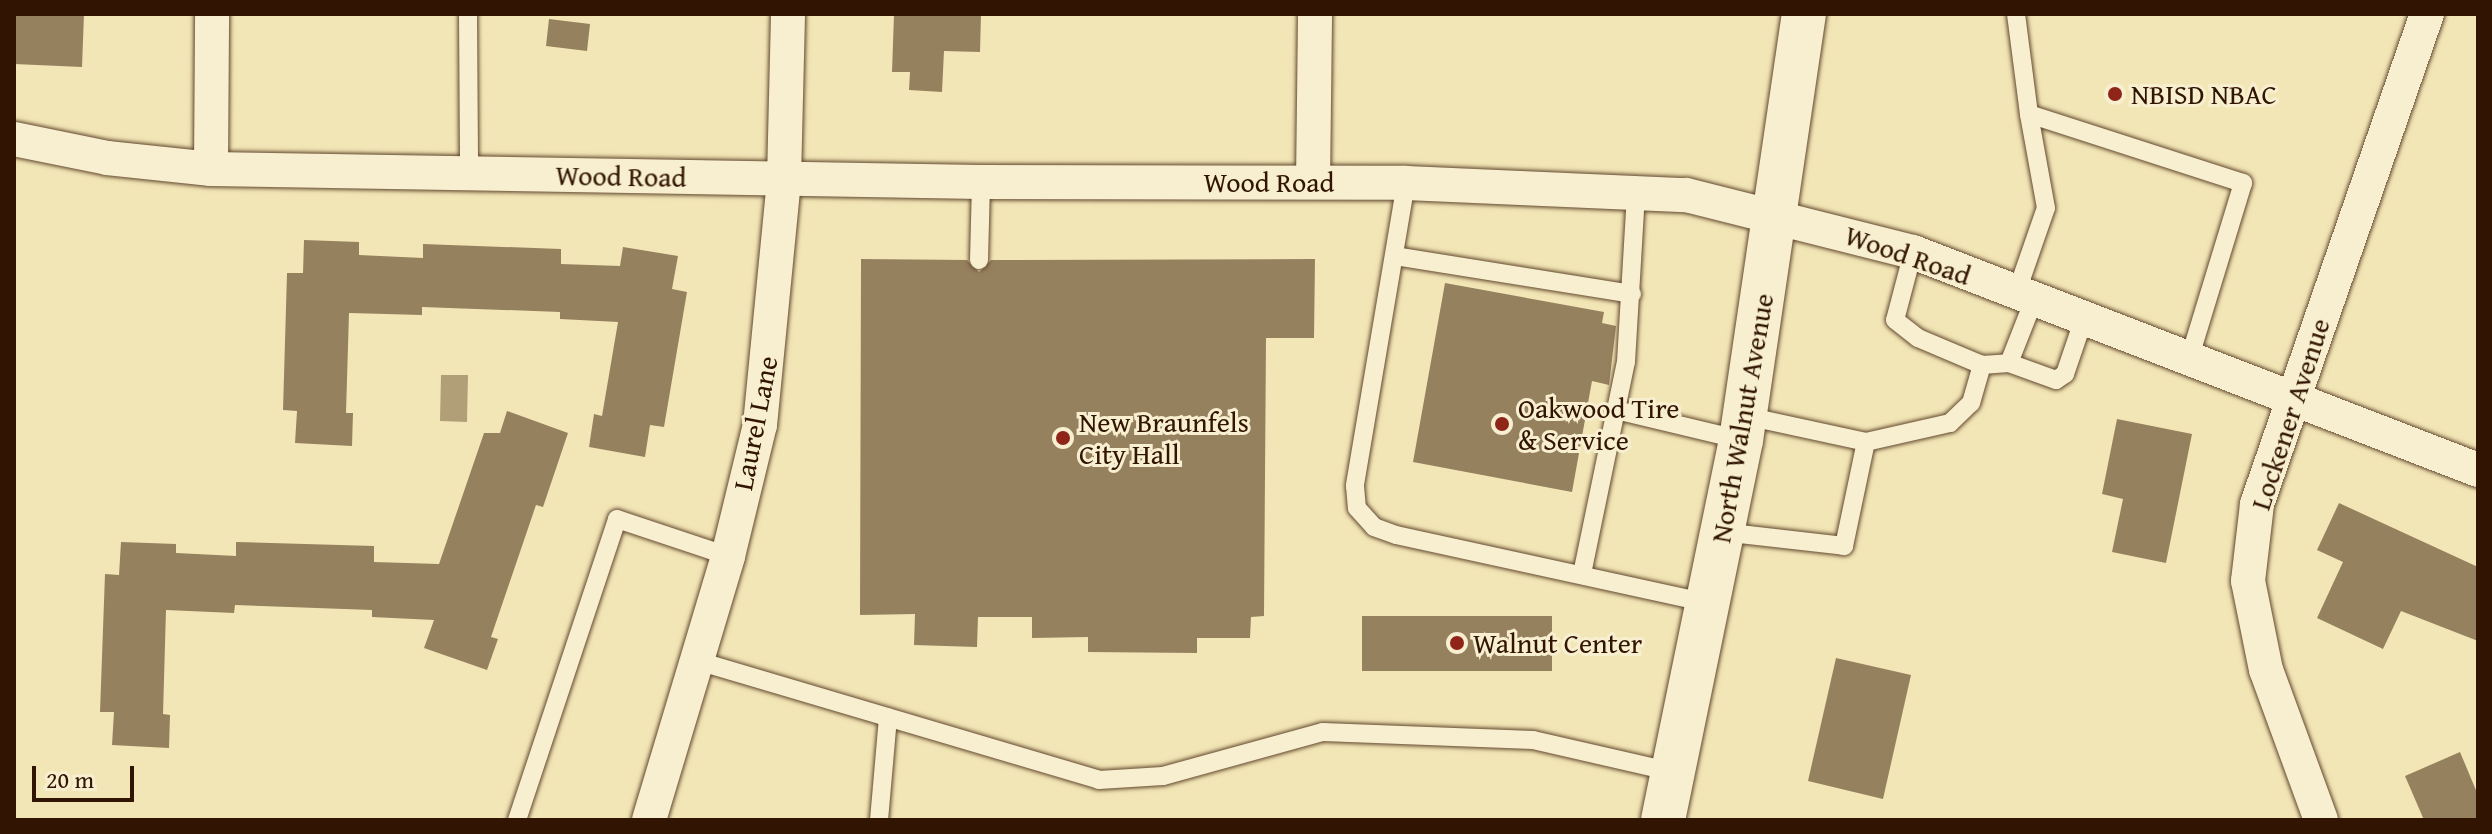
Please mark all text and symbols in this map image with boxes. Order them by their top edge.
place label: NBISD NBAC [2131,77,2277,111]
marker: NBISD NBAC [2106,85,2124,103]
street label: Wood Road [555,158,687,194]
street label: Wood Road [1204,165,1334,199]
street label: Wood Road [1841,218,1975,292]
street label: North Walnut Avenue [1704,291,1780,545]
street label: Lockener Avenue [2243,314,2337,514]
street label: Laurel Lane [726,353,784,493]
place label: Oakwood Tire & Service [1518,391,1679,457]
place label: New Braunfels City Hall [1079,405,1249,471]
marker: Oakwood Tire & Service [1493,415,1511,433]
marker: New Braunfels City Hall [1054,429,1072,447]
place label: Walnut Center [1473,626,1642,660]
marker: Walnut Center [1448,634,1466,652]
scale bar [36,750,138,800]
text: 20 m [46,762,94,797]

